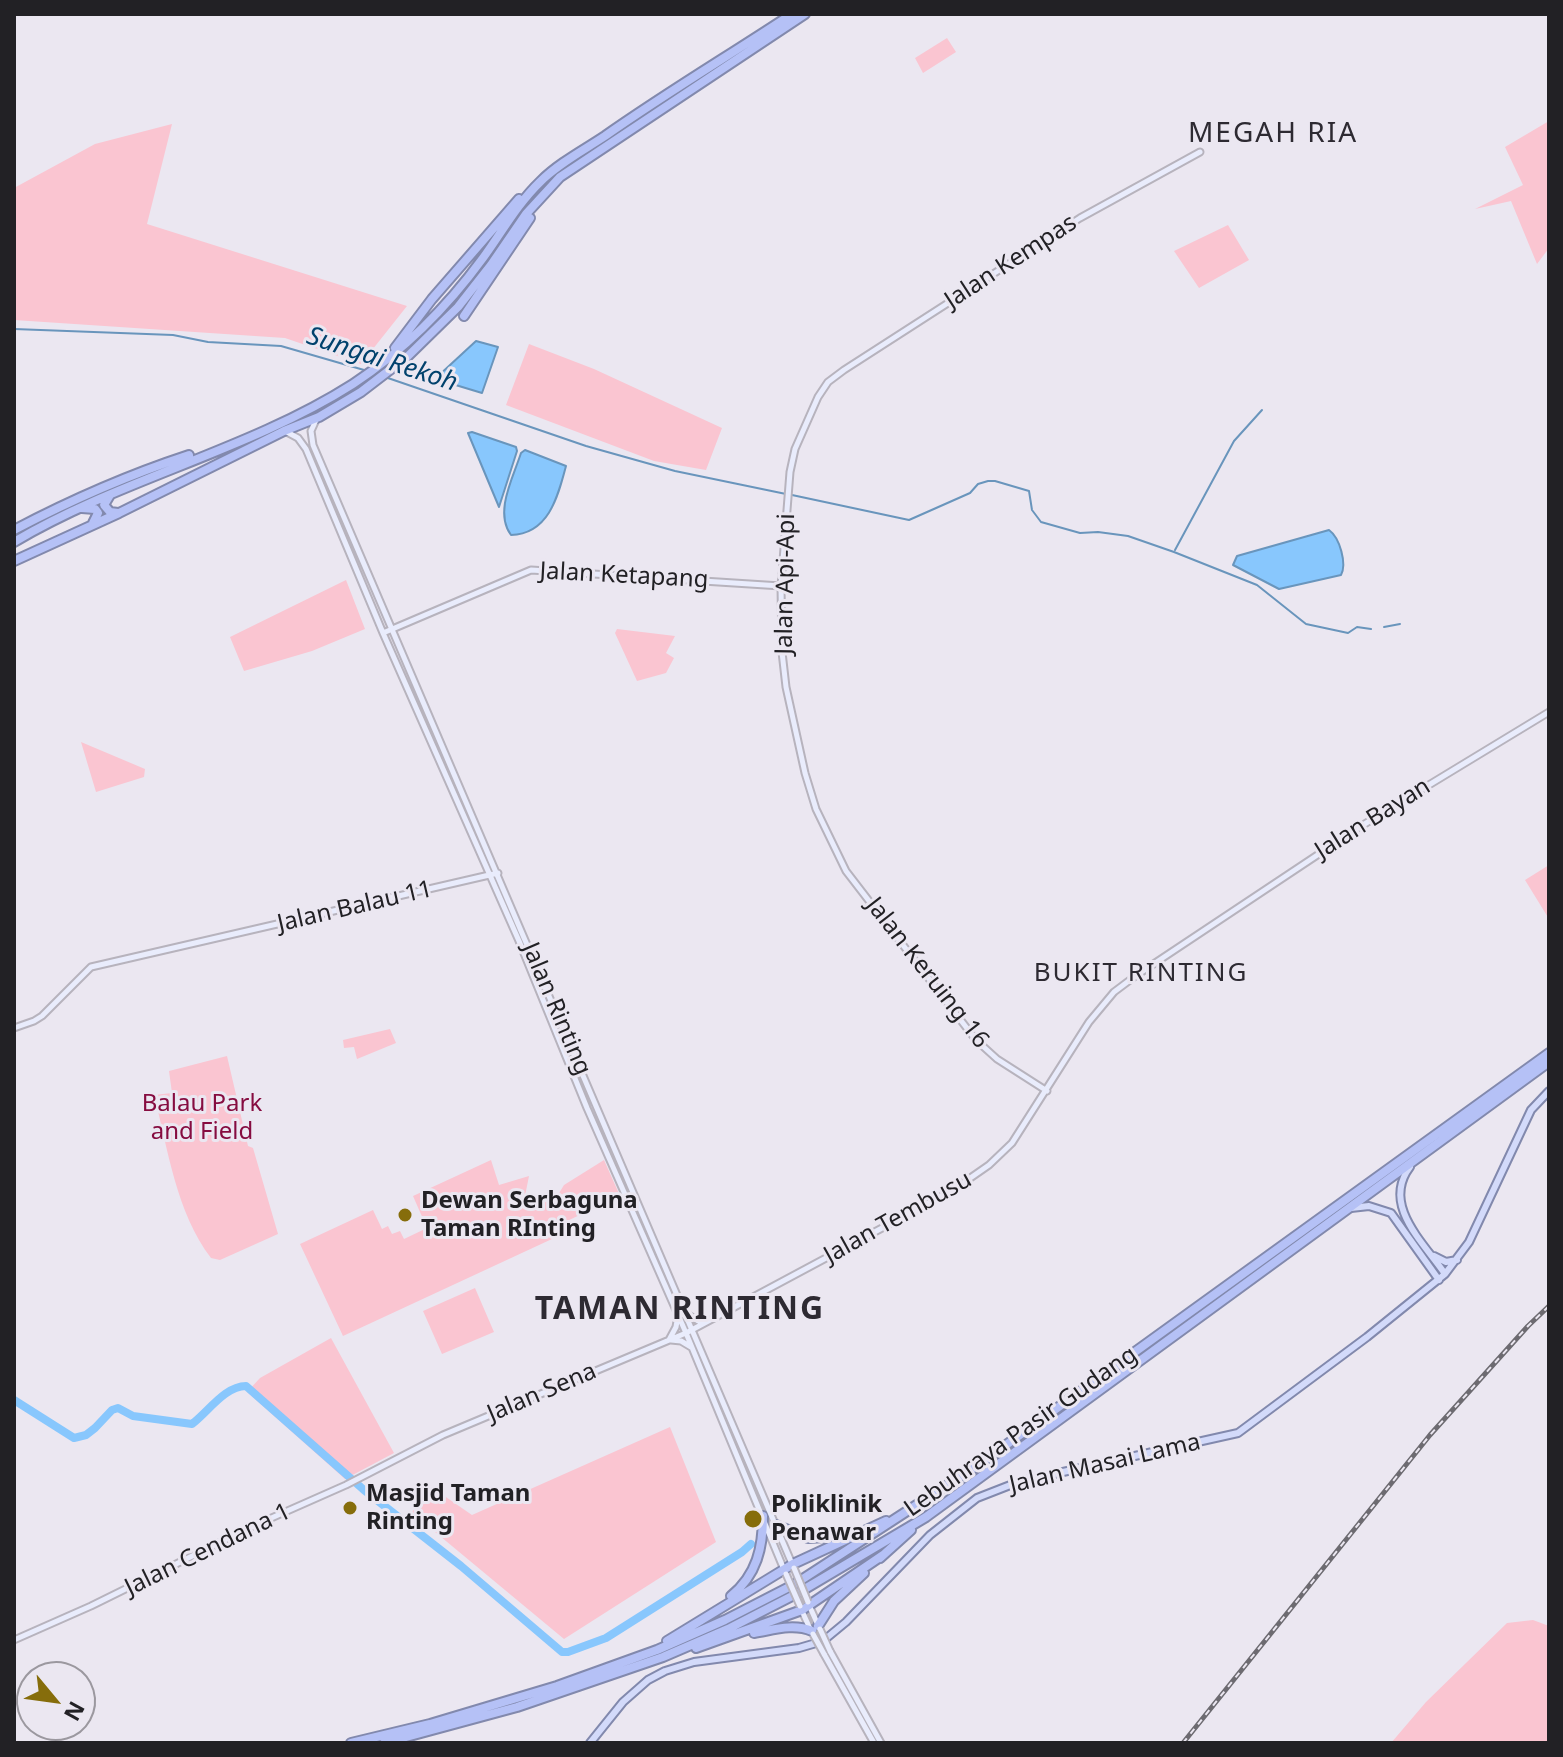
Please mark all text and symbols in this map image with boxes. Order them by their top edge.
district label: MEGAH RIA [1188,117,1358,151]
street label: Jalan Kempas [940,209,1082,315]
water label: Sungai Rekoh [303,321,461,399]
street label: Jalan Api-Api [770,513,802,655]
street label: Jalan Ketapang [539,557,709,595]
street label: Jalan Bayan [1310,772,1436,866]
street label: Jalan Balau 11 [275,875,435,939]
street label: Jalan Keruing 16 [859,892,995,1054]
street label: Jalan Rinting [515,938,597,1080]
district label: BUKIT RINTING [1034,958,1248,990]
park label: Balau Park and Field [142,1090,262,1146]
street label: Jalan Tembusu [819,1166,977,1270]
place label: Dewan Serbaguna Taman RInting [421,1187,638,1243]
marker: Dewan Serbaguna Taman RInting [396,1206,414,1224]
district label: TAMAN RINTING [535,1291,825,1329]
street label: Lebuhraya Pasir Gudang [899,1341,1143,1523]
street label: Jalan Sena [483,1357,601,1429]
street label: Jalan Masai Lama [1007,1428,1203,1500]
place label: Masjid Taman Rinting [366,1480,530,1536]
place label: Poliklinik Penawar [771,1491,882,1547]
street label: Jalan Cendana 1 [120,1497,296,1603]
marker: Masjid Taman Rinting [341,1499,359,1517]
marker: Poliklinik Penawar [742,1508,764,1530]
north arrow [16,1661,96,1741]
text: N [58,1697,93,1727]

